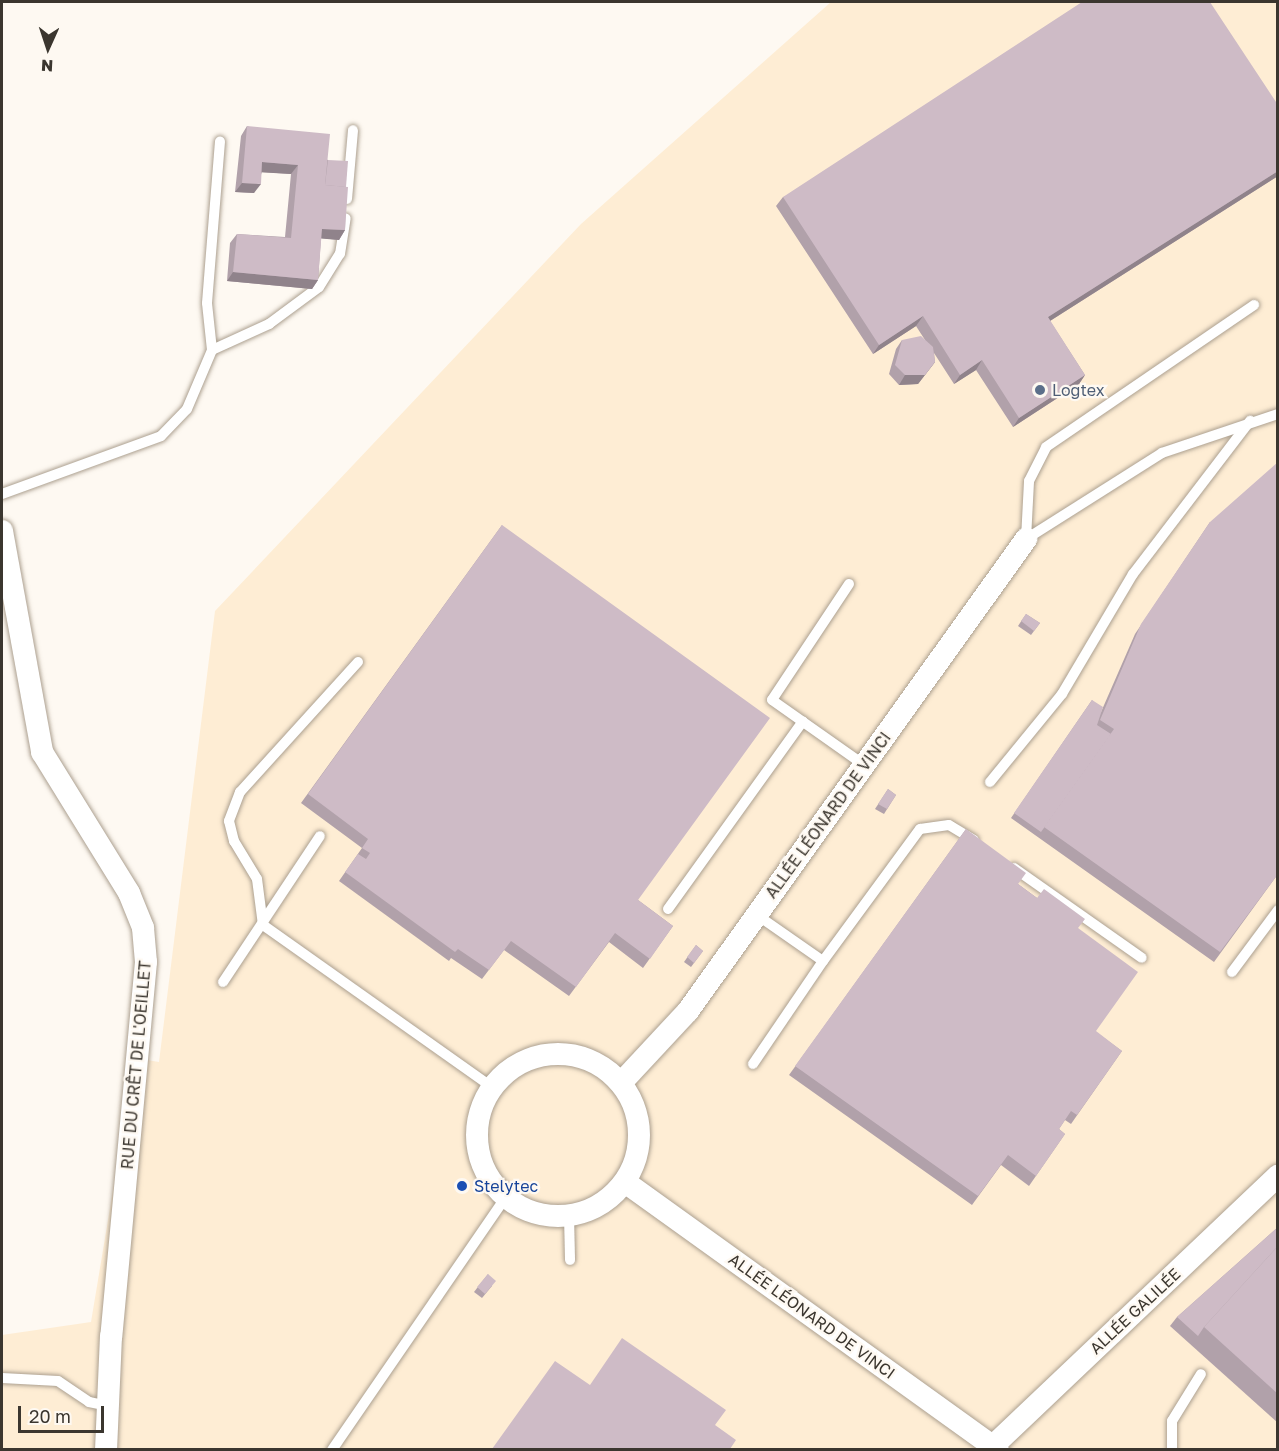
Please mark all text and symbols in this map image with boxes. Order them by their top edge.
north arrow [18,18,78,78]
text: N [40,56,54,76]
place label: Logtex [1052,380,1105,400]
marker: Logtex [1033,383,1047,397]
street label: ALLÉE LÉONARD DE VINCI [761,728,895,902]
street label: RUE DU CRÊT DE L'OEILLET [117,960,155,1170]
place label: Stelytec [474,1176,538,1196]
marker: Stelytec [455,1179,469,1193]
street label: ALLÉE LÉONARD DE VINCI [725,1249,899,1383]
street label: ALLÉE GALILÉE [1086,1264,1184,1358]
scale bar [21,1394,106,1432]
text: 20 m [29,1405,71,1427]

